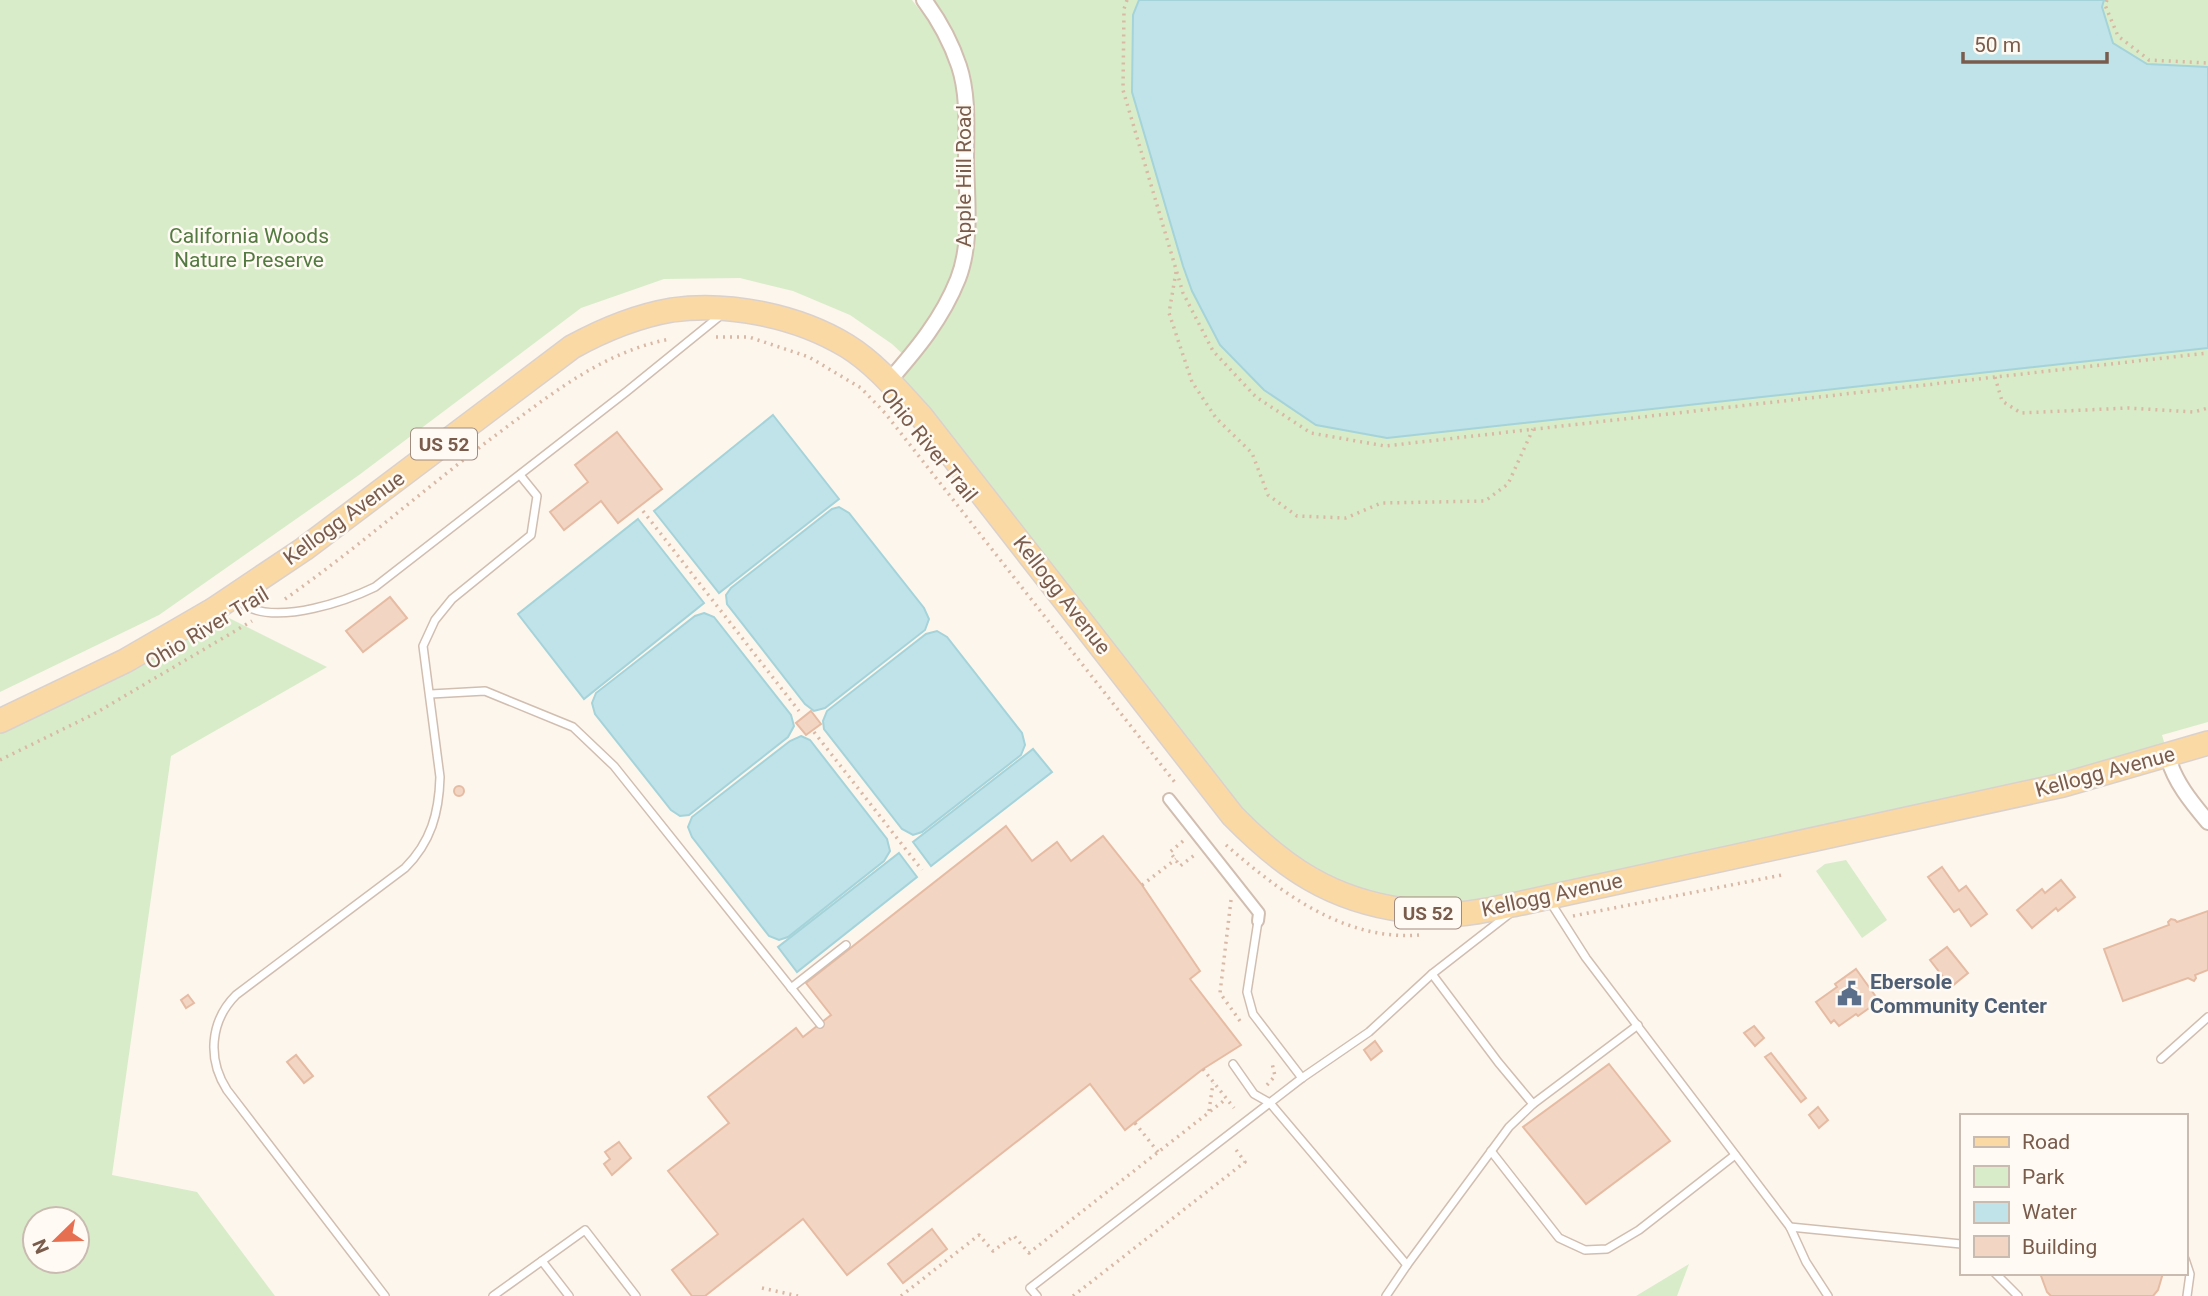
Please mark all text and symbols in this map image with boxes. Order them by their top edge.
scale bar [1963,21,2106,65]
text: 50 m [1974,33,2021,57]
street label: Apple Hill Road [952,105,976,247]
park label: California Woods Nature Preserve [169,224,329,272]
street label: Ohio River Trail [876,383,982,507]
road number: US 52 [411,428,477,460]
street label: Kellogg Avenue [279,466,409,570]
street label: Kellogg Avenue [1008,531,1116,659]
street label: Ohio River Trail [141,582,273,674]
street label: Kellogg Avenue [2032,742,2178,802]
street label: Kellogg Avenue [1479,868,1625,922]
road number: US 52 [1395,897,1461,928]
place label: Ebersole Community Center [1870,970,2047,1018]
public building icon: Ebersole Community Center [1836,980,1864,1008]
legend [1960,1114,2187,1275]
text: Road [2022,1130,2070,1154]
text: Park [2022,1165,2065,1189]
text: Water [2022,1200,2077,1224]
north arrow [21,1205,91,1275]
text: Building [2022,1235,2097,1259]
text: N [28,1236,54,1257]

